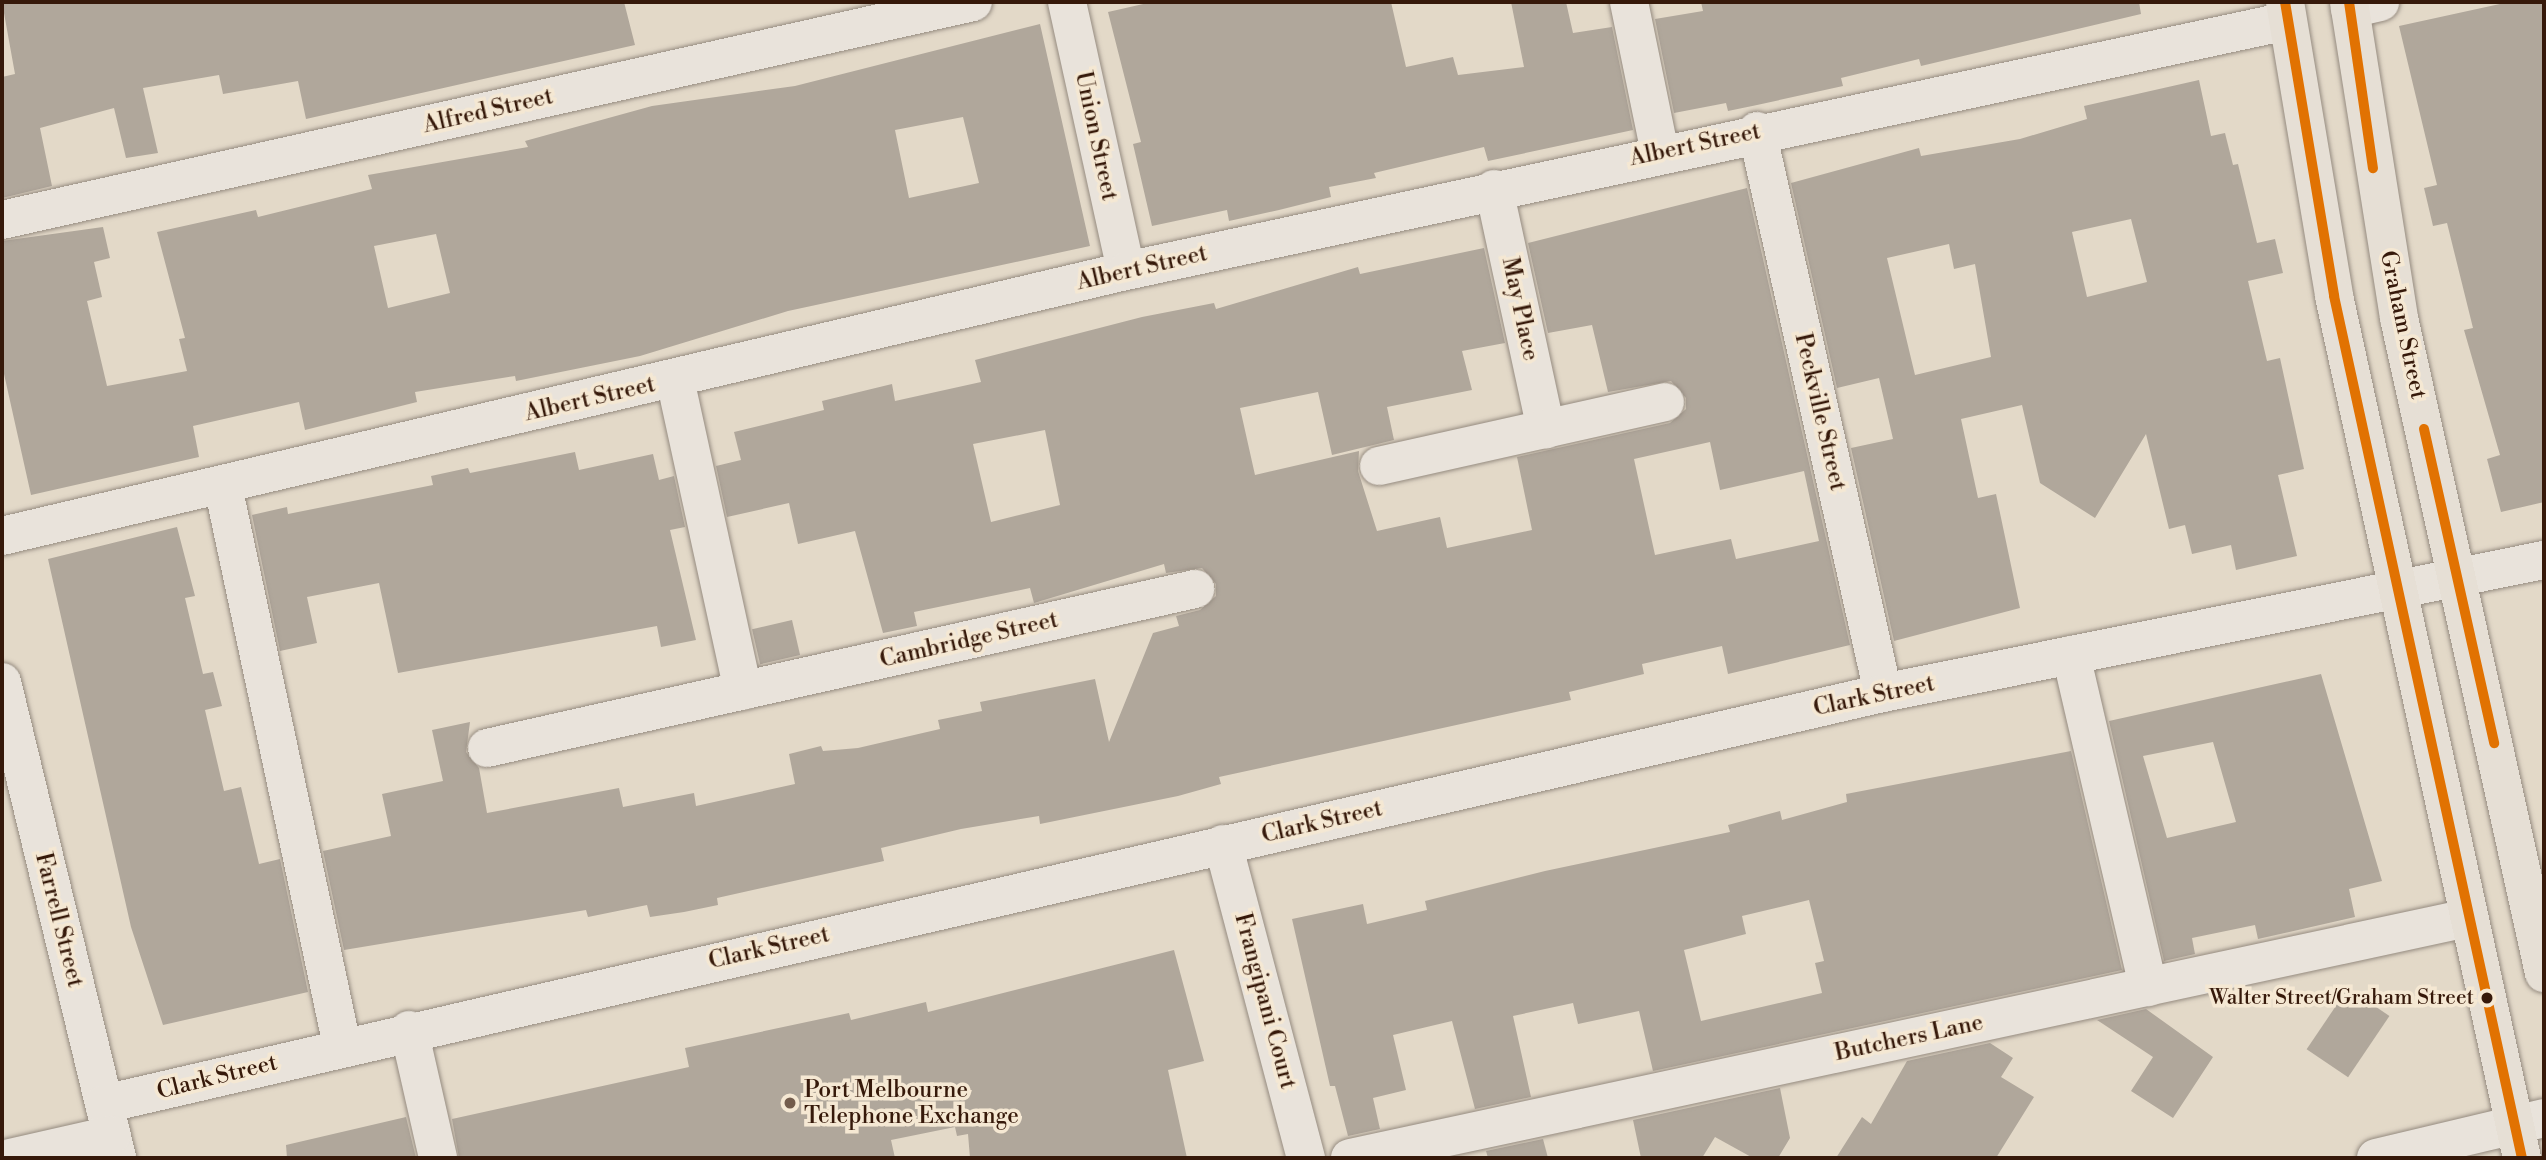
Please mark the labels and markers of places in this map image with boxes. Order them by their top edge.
place label: Walter Street/Graham Street [2209,985,2474,1011]
marker: Walter Street/Graham Street [2480,991,2494,1005]
place label: Port Melbourne Telephone Exchange [804,1076,1019,1130]
marker: Port Melbourne Telephone Exchange [782,1095,798,1111]

